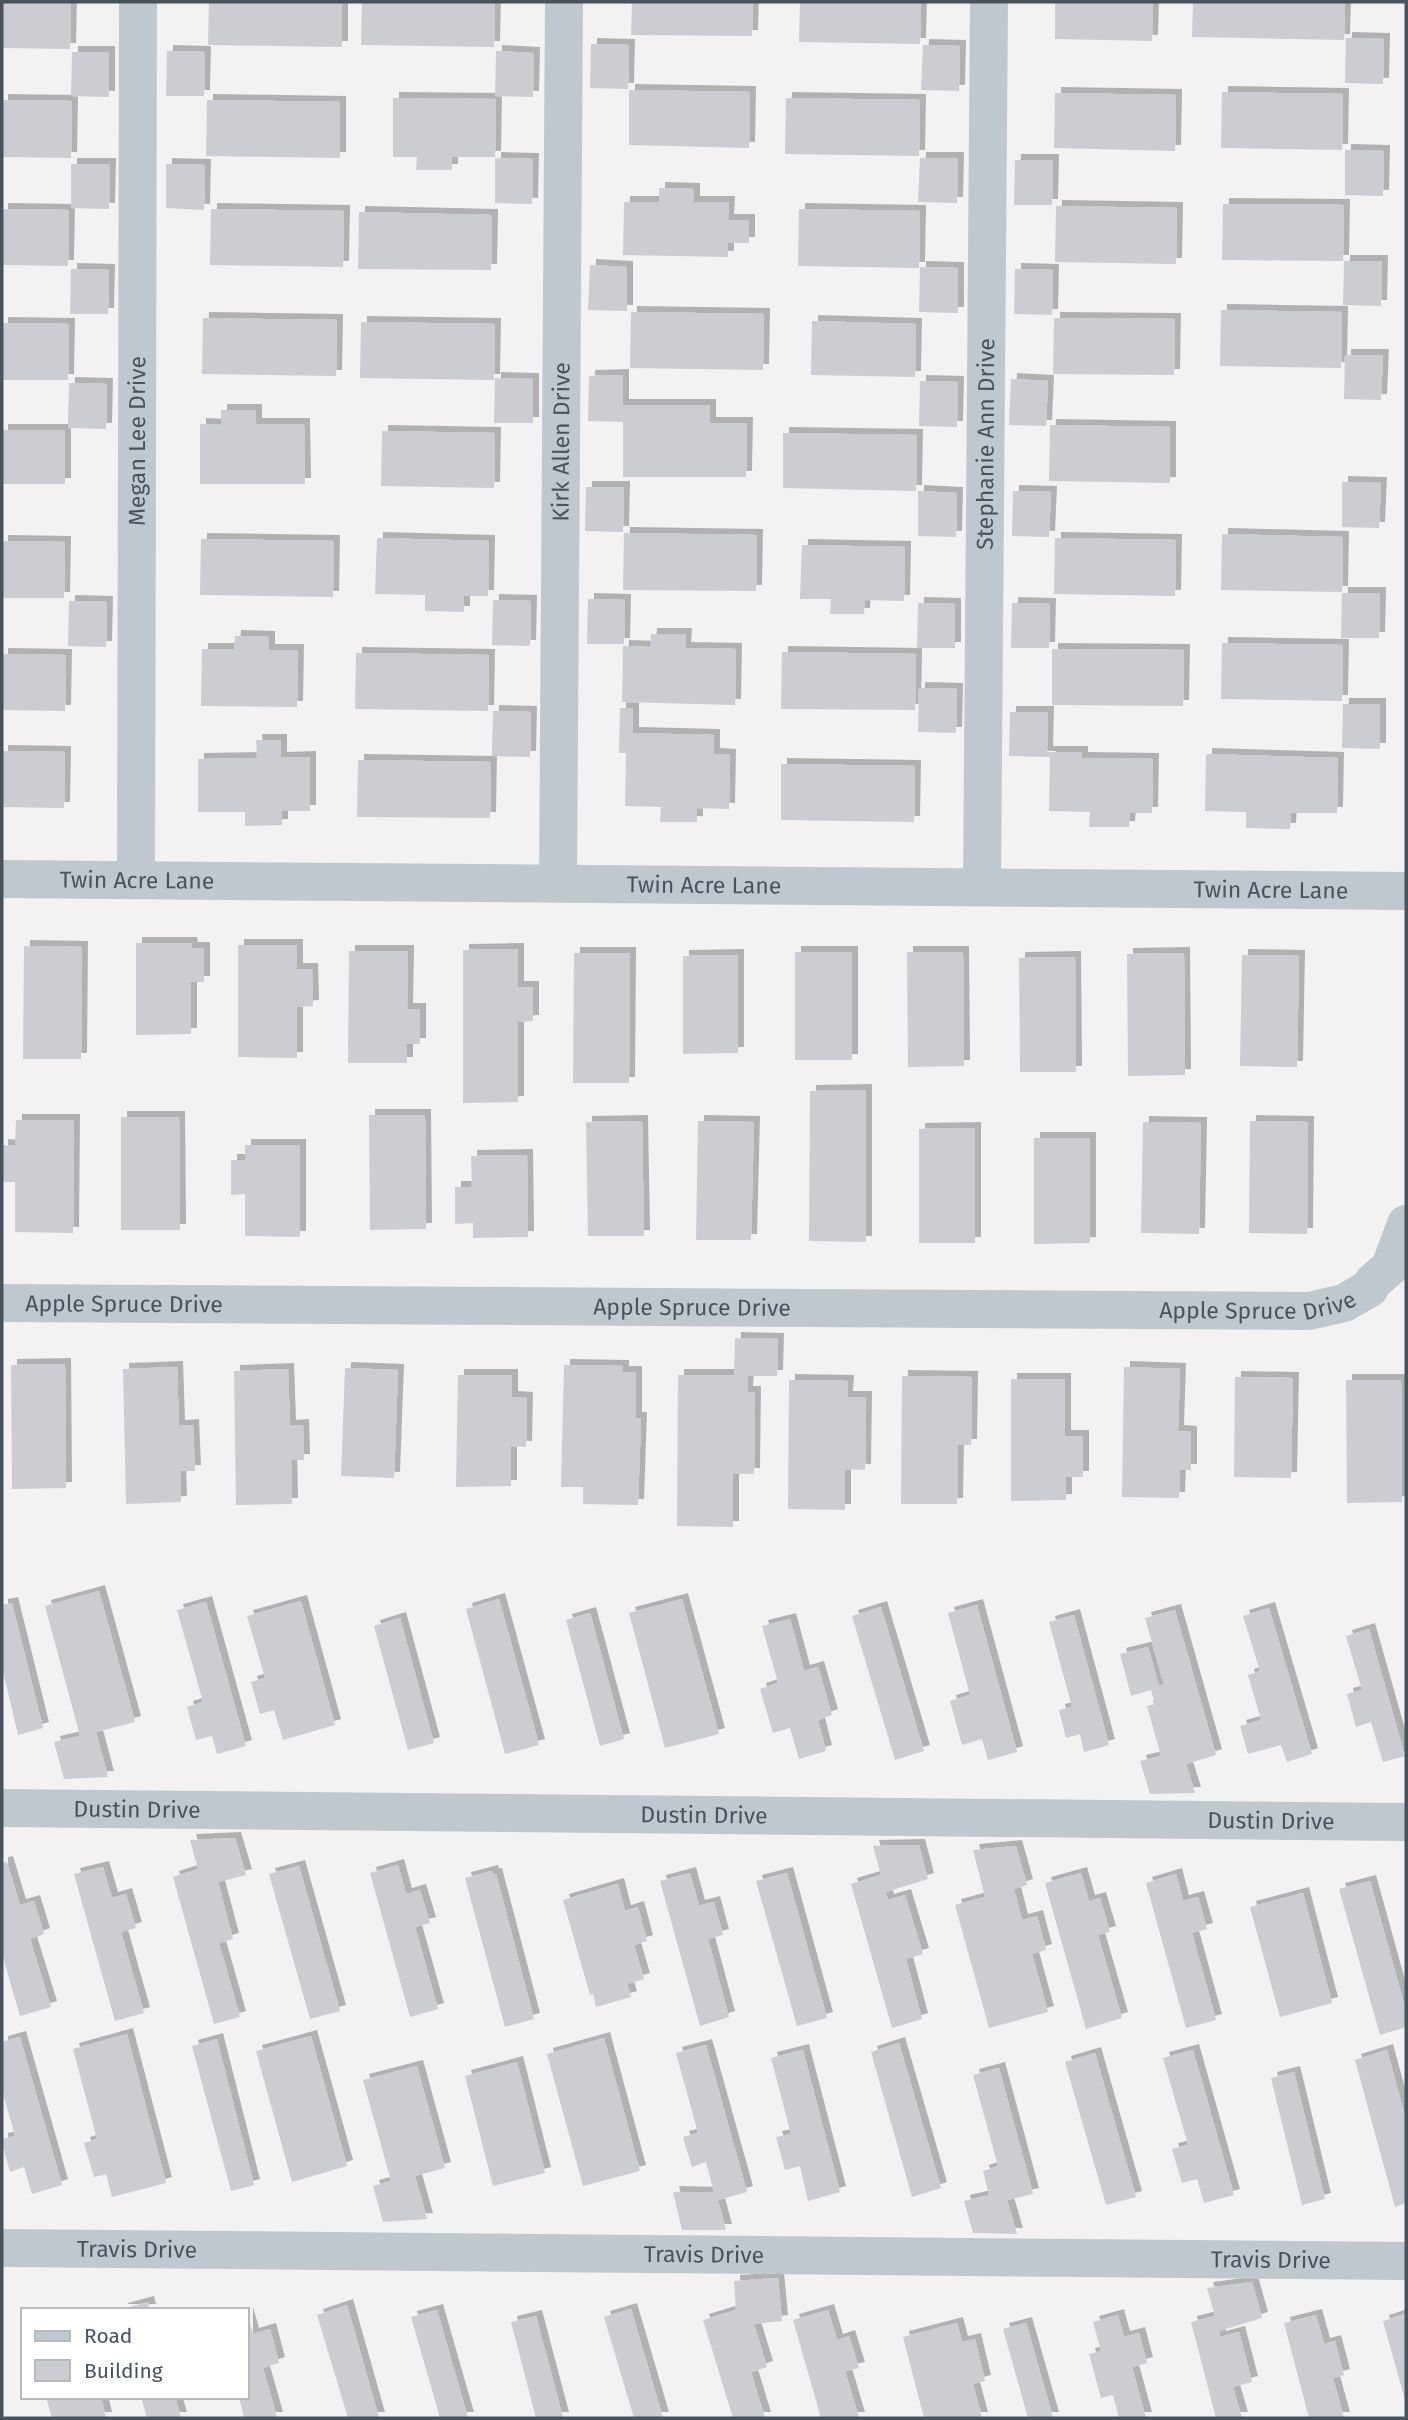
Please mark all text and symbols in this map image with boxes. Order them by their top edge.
street label: Stephanie Ann Drive [971,338,1000,550]
street label: Megan Lee Drive [123,356,151,526]
street label: Kirk Allen Drive [546,362,576,522]
street label: Twin Acre Lane [60,865,214,895]
street label: Twin Acre Lane [627,870,781,900]
street label: Twin Acre Lane [1194,875,1348,905]
street label: Apple Spruce Drive [1159,1285,1361,1326]
street label: Apple Spruce Drive [25,1289,223,1318]
street label: Apple Spruce Drive [593,1293,791,1322]
street label: Dustin Drive [73,1795,201,1824]
street label: Dustin Drive [640,1800,768,1830]
street label: Dustin Drive [1207,1806,1335,1835]
street label: Travis Drive [77,2235,197,2264]
street label: Travis Drive [644,2240,764,2269]
street label: Travis Drive [1211,2245,1331,2274]
legend [21,2308,248,2399]
text: Road [84,2323,132,2349]
text: Building [84,2358,163,2384]

